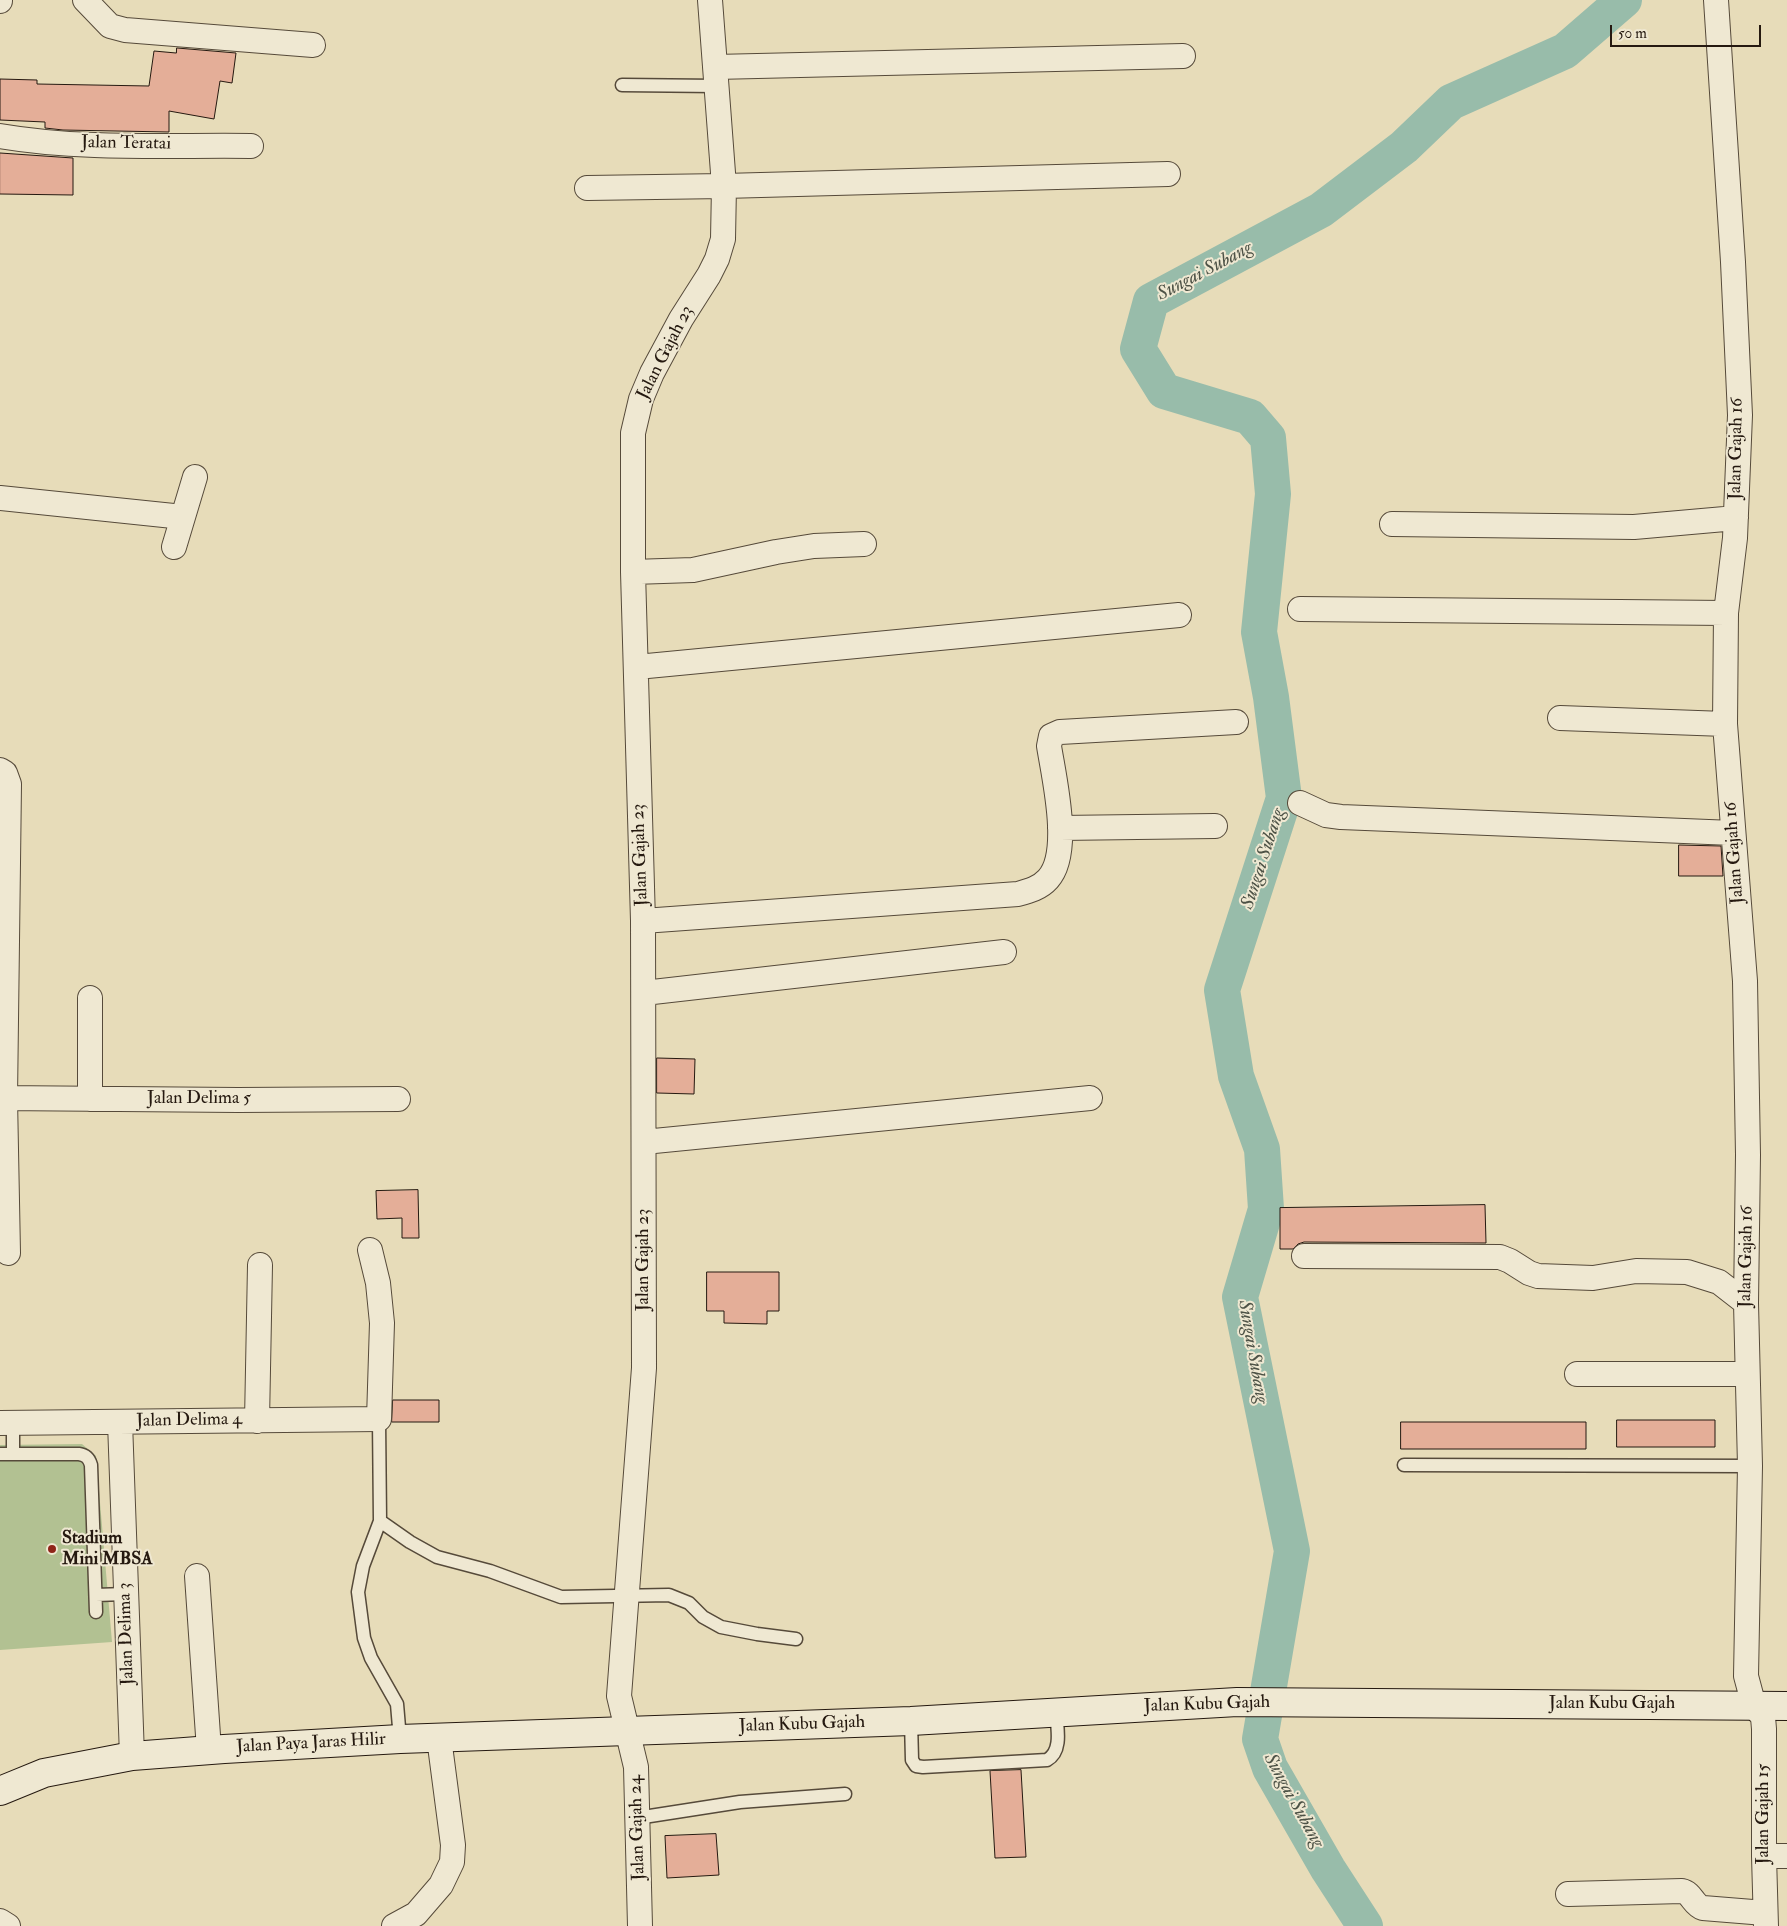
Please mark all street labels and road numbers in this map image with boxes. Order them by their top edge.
street label: Jalan Teratai [81,132,171,156]
street label: Jalan Gajah 23 [633,302,699,404]
street label: Jalan Gajah 16 [1725,398,1749,500]
street label: Jalan Gajah 16 [1721,801,1749,905]
street label: Jalan Gajah 23 [628,803,654,907]
street label: Jalan Delima 5 [147,1088,251,1110]
street label: Jalan Gajah 16 [1735,1206,1759,1308]
street label: Jalan Gajah 23 [633,1209,655,1311]
street label: Jalan Delima 4 [136,1409,242,1433]
street label: Jalan Delima 3 [114,1582,140,1686]
street label: Jalan Kubu Gajah [1143,1692,1271,1718]
street label: Jalan Kubu Gajah [1549,1693,1675,1715]
street label: Jalan Kubu Gajah [738,1712,866,1738]
street label: Jalan Paya Jaras Hilir [236,1729,386,1759]
street label: Jalan Gajah 15 [1753,1764,1775,1864]
street label: Jalan Gajah 24 [625,1775,651,1881]

